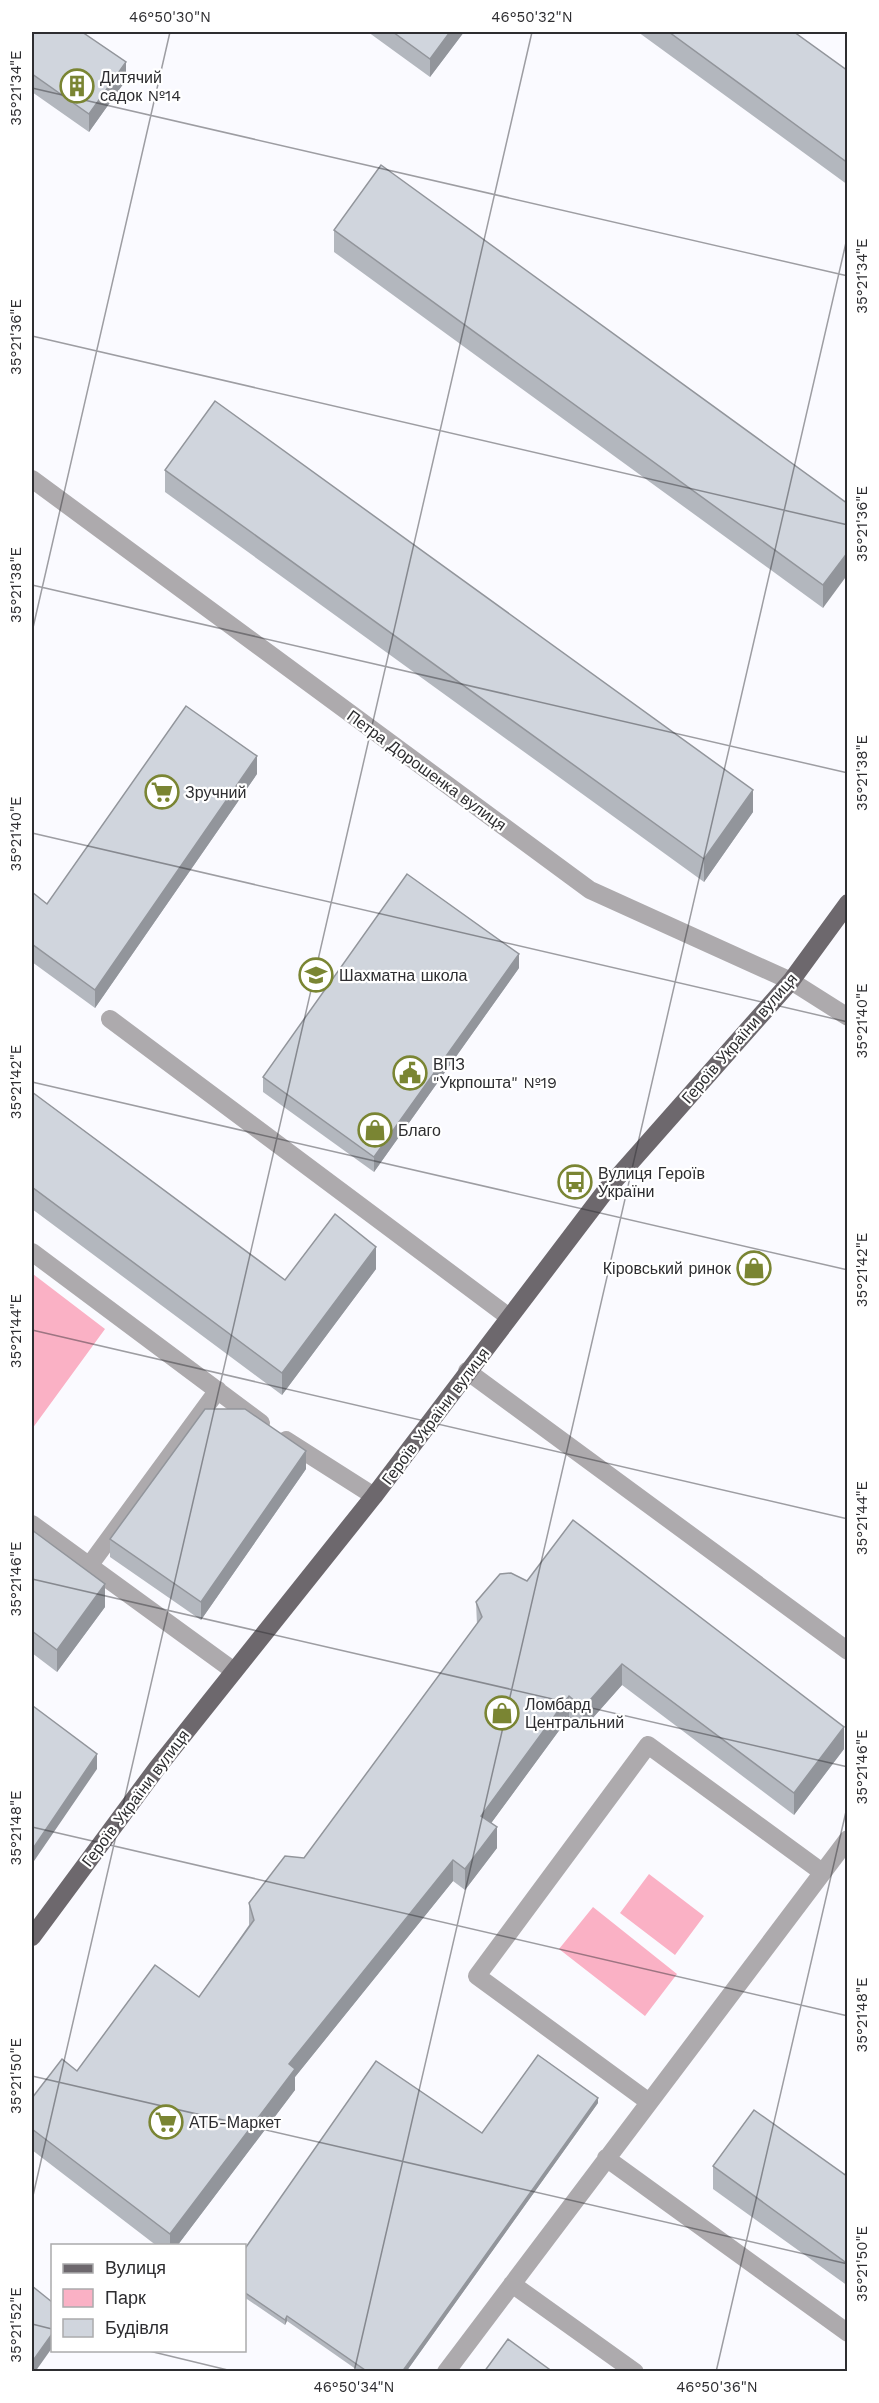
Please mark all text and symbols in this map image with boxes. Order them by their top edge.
text: 46°50'30"N [129,8,211,26]
text: 46°50'32"N [491,8,573,26]
text: 35°21'34"E [7,50,25,126]
building icon: Дитячий садок №14 [59,68,95,104]
place label: Дитячий садок №14 [100,68,181,105]
text: 35°21'34"E [853,238,871,314]
text: 35°21'36"E [7,299,25,375]
text: 35°21'36"E [853,486,871,562]
text: 35°21'38"E [7,547,25,623]
street label: Петра Дорошенка вулиця [343,706,510,835]
text: 35°21'38"E [853,735,871,811]
supermarket icon: Зручний [144,774,180,810]
place label: Зручний [185,783,246,802]
text: 35°21'40"E [7,796,25,872]
school or university icon: Шахматна школа [298,957,334,993]
place label: Шахматна школа [339,966,468,985]
street label: Героїв України вулиця [678,969,801,1107]
text: 35°21'40"E [853,983,871,1059]
text: 35°21'42"E [7,1045,25,1119]
public building icon: ВПЗ "Укрпошта" №19 [392,1055,428,1091]
place label: ВПЗ "Укрпошта" №19 [433,1055,557,1092]
shop icon: Благо [357,1112,393,1148]
place label: Благо [398,1121,441,1140]
bus stop icon: Вулиця Героїв України [557,1164,593,1200]
place label: Вулиця Героїв України [598,1164,705,1201]
text: 35°21'42"E [853,1233,871,1307]
shop icon: Кіровський ринок [736,1250,772,1286]
place label: Кіровський ринок [603,1259,732,1278]
text: 35°21'44"E [7,1294,25,1368]
street label: Героїв України вулиця [378,1344,493,1489]
text: 35°21'44"E [853,1481,871,1555]
text: 35°21'46"E [7,1541,25,1617]
shop icon: Ломбард Центральний [484,1695,520,1731]
place label: Ломбард Центральний [525,1695,624,1732]
street label: Героїв України вулиця [78,1726,193,1871]
text: 35°21'46"E [853,1729,871,1805]
text: 35°21'48"E [7,1790,25,1866]
text: 35°21'48"E [853,1977,871,2053]
text: 35°21'50"E [7,2038,25,2114]
supermarket icon: АТБ-Маркет [148,2104,184,2140]
place label: АТБ-Маркет [189,2113,282,2132]
text: 35°21'50"E [853,2226,871,2302]
legend [51,2244,246,2352]
text: Вулиця [105,2257,166,2278]
text: 35°21'52"E [7,2287,25,2363]
text: Парк [105,2287,146,2308]
text: Будівля [105,2317,169,2338]
text: 46°50'34"N [314,2378,394,2396]
text: 46°50'36"N [676,2378,758,2396]

